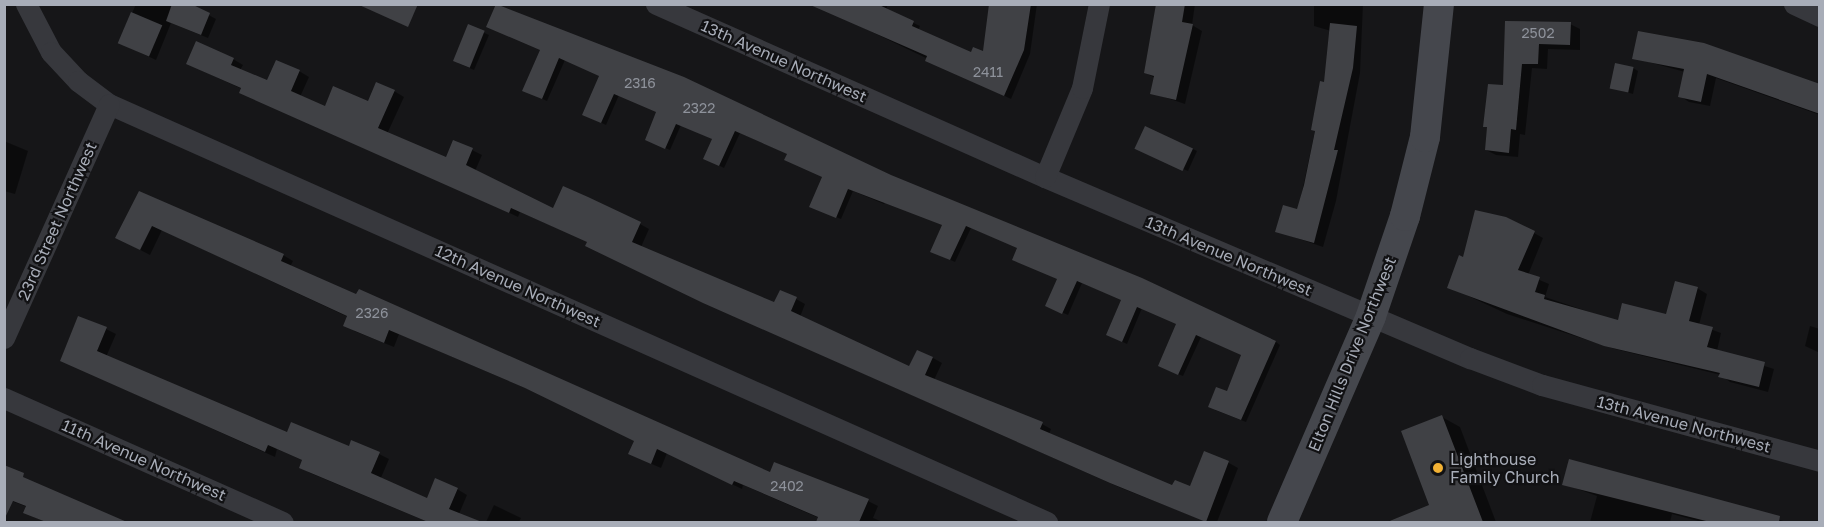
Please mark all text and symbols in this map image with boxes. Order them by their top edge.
street label: 13th Avenue Northwest [698,16,870,106]
house number: 2502 [1521,25,1555,41]
house number: 2411 [973,64,1003,80]
house number: 2316 [624,75,656,91]
house number: 2322 [683,100,715,116]
street label: 23rd Street Northwest [13,139,101,303]
street label: 13th Avenue Northwest [1143,212,1315,300]
street label: 12th Avenue Northwest [432,241,604,331]
street label: Elton Hills Drive Northwest [1304,254,1400,454]
house number: 2326 [356,305,388,321]
street label: 13th Avenue Northwest [1595,392,1773,456]
street label: 11th Avenue Northwest [59,415,229,505]
place label: Lighthouse Family Church [1450,449,1559,487]
marker: Lighthouse Family Church [1431,461,1445,475]
house number: 2402 [770,478,804,494]

